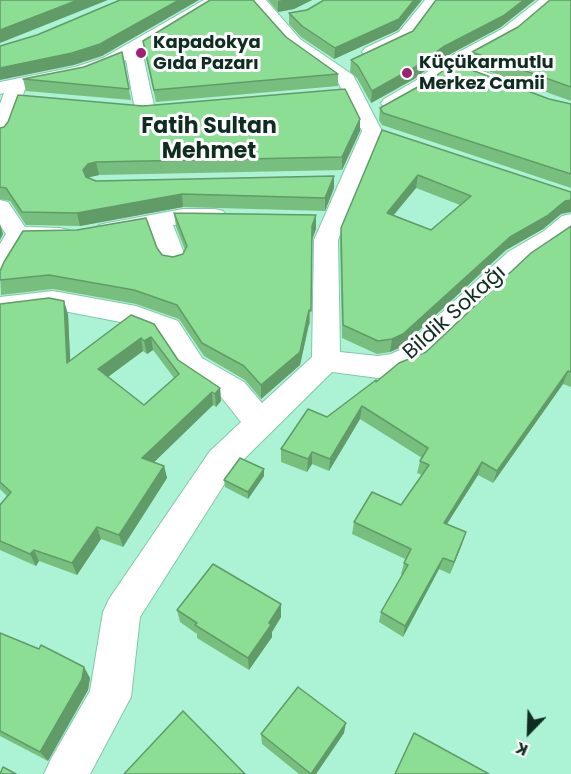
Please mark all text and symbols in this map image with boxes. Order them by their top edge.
place label: Kapadokya Gıda Pazarı [153,32,261,74]
marker: Kapadokya Gıda Pazarı [134,46,148,60]
place label: Küçükarmutlu Merkez Camii [419,52,554,94]
marker: Küçükarmutlu Merkez Camii [400,66,414,80]
district label: Fatih Sultan Mehmet [141,114,277,166]
street label: Bildik Sokağı [399,260,511,366]
north arrow [499,702,559,762]
text: K [512,736,531,762]

